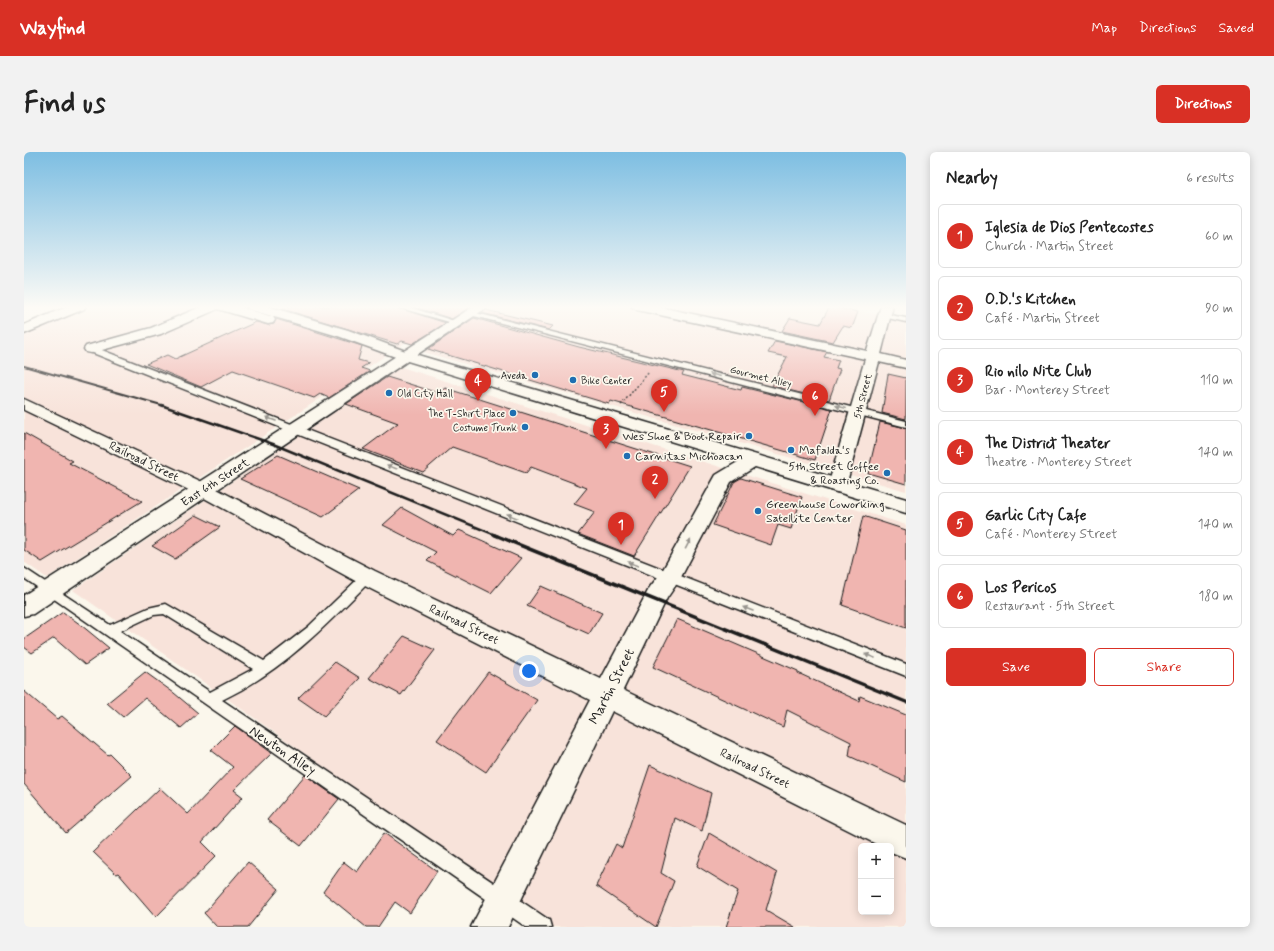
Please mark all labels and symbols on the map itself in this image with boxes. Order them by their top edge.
street label: Gourmet Alley [728,364,793,391]
pin: 4 [465,368,491,401]
place label: Aveda [501,370,528,383]
marker: Aveda [530,370,540,380]
one-way arrow [709,371,721,377]
street label: 5th Street [851,372,876,420]
marker: Bike Center [568,375,578,385]
place label: Bike Center [581,375,632,388]
pin: 5 [651,379,677,412]
pin: 6 [802,383,828,416]
marker: Old City Hall [384,388,394,398]
place label: Old City Hall [397,388,453,401]
one-way arrow [835,404,847,410]
place label: The T-Shirt Place [428,407,505,421]
marker: The T-Shirt Place [508,408,518,418]
one-way arrow [266,416,277,422]
pin: 3 [593,416,619,449]
place label: Costume Trunk [453,422,517,435]
marker: Costume Trunk [520,422,530,432]
place label: Wes Shoe & Boot Repair [622,429,741,445]
marker: Wes Shoe & Boot Repair [744,431,754,441]
street label: Railroad Street [106,438,182,486]
place label: Mafalda's [799,443,851,459]
marker: Mafalda's [786,445,796,455]
place label: Carnitas Michoacan [635,449,743,465]
marker: Carnitas Michoacan [622,451,632,461]
street label: East 6th Street [178,455,253,511]
place label: 5th Street Coffee & Roasting Co. [788,459,879,490]
one-way arrow [385,464,397,470]
pin: 2 [642,466,668,499]
marker: 5th Street Coffee & Roasting Co. [882,468,892,478]
place label: Greenhouse Coworking Satellite Center [766,497,884,527]
marker: Greenhouse Coworking Satellite Center [753,506,763,516]
one-way arrow [506,512,518,518]
pin: 1 [608,512,634,545]
one-way arrow [684,539,691,550]
one-way arrow [627,561,639,567]
street label: Railroad Street [426,601,502,649]
one-way arrow [742,606,754,612]
street label: Martin Street [585,645,639,728]
one-way arrow [863,653,875,659]
your location [519,661,539,681]
street label: Newton Alley [246,722,319,780]
street label: Railroad Street [717,745,793,793]

